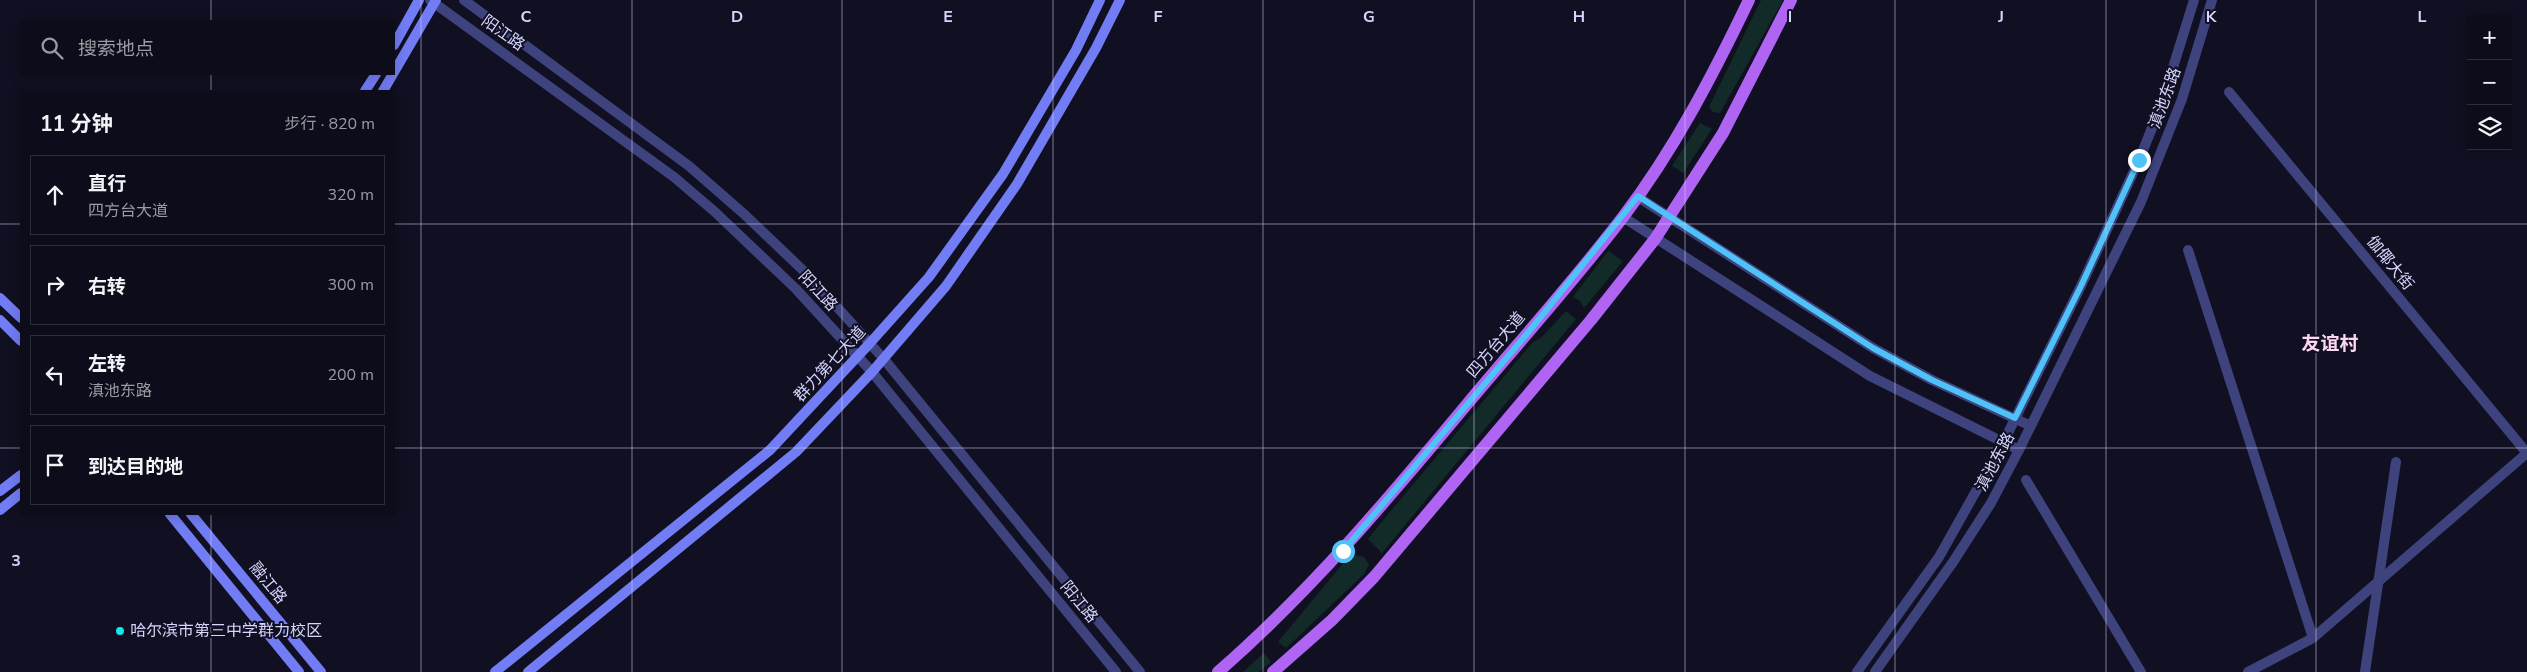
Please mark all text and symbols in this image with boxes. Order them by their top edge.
text: C [521,6,532,28]
text: D [731,6,743,28]
text: E [943,6,953,28]
text: F [1154,6,1163,28]
text: G [1363,6,1375,28]
text: H [1573,6,1585,28]
text: I [1788,6,1792,28]
text: J [1997,6,2004,28]
text: K [2206,6,2218,28]
text: L [2418,6,2427,28]
street label: 阳江路 [477,10,529,56]
map controls [2467,15,2512,150]
button: + [2467,15,2512,60]
search box [20,20,395,75]
icon: search [38,34,66,62]
text: 搜索地点 [78,36,154,62]
button: − [2467,60,2512,105]
street label: 滇池东路 [2144,64,2186,132]
button: layers [2467,105,2512,150]
text: 11 分钟 [40,110,113,138]
text: 步行 · 820 m [285,113,375,135]
route end [2128,149,2151,172]
text: 直行 [88,171,126,197]
icon: ahead [41,181,69,209]
text: 320 m [327,184,374,206]
text: 四方台大道 [88,200,168,222]
street label: 伽倻大街 [2361,231,2419,295]
street label: 阳江路 [794,266,842,316]
icon: right [41,271,69,299]
text: 右转 [88,274,126,300]
text: 300 m [327,274,374,296]
street label: 四方台大道 [1462,307,1530,383]
street label: 群力第七大道 [789,321,871,407]
district label: 友谊村 [2301,331,2359,357]
text: 左转 [88,351,126,377]
icon: left [41,361,69,389]
text: 200 m [327,364,374,386]
text: 滇池东路 [88,380,152,402]
street label: 滇池东路 [1970,429,2020,495]
icon: arrive [41,451,69,479]
text: 到达目的地 [88,454,183,480]
route start [1332,540,1355,563]
text: 3 [11,550,21,572]
street label: 融江路 [244,557,292,609]
street label: 阳江路 [1055,576,1103,628]
place label: 哈尔滨市第三中学群力校区 [130,620,322,642]
marker: 哈尔滨市第三中学群力校区 [114,625,126,637]

